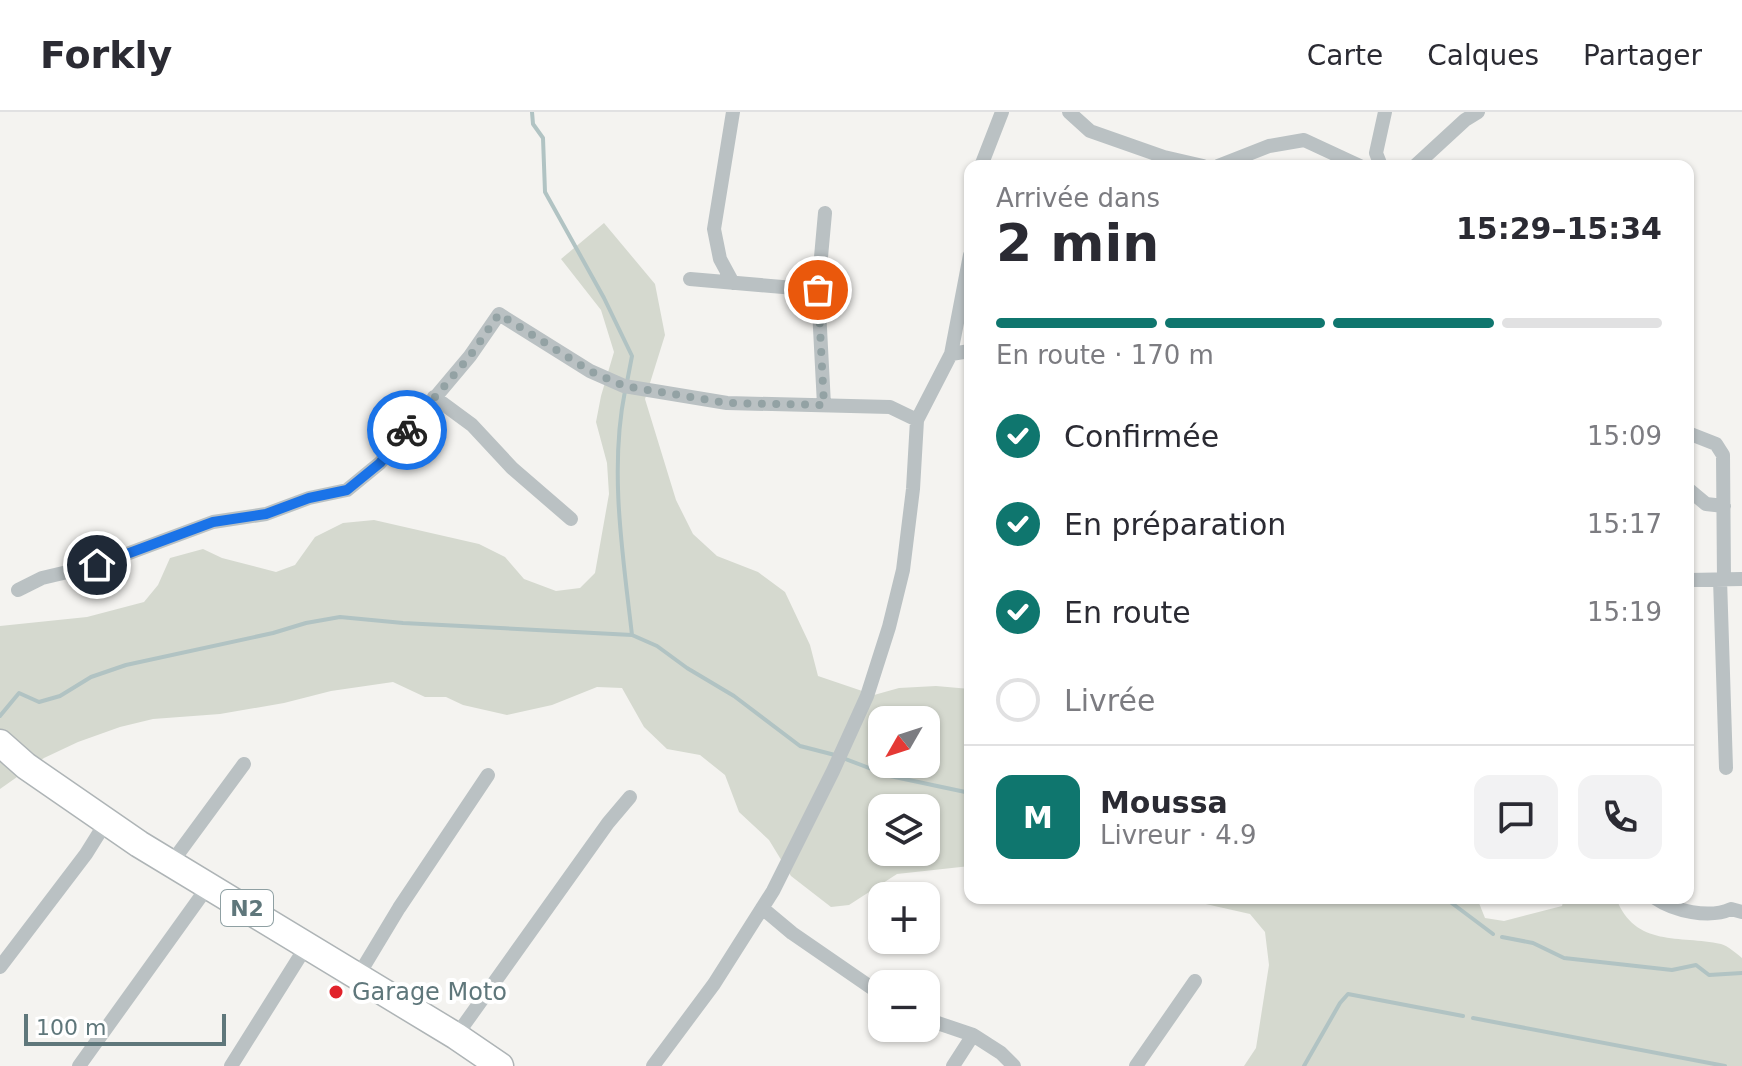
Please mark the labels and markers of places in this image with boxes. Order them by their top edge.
pin [784,256,852,324]
pin [63,531,131,599]
place label: Garage Moto [352,978,507,1006]
marker: Garage Moto [327,983,345,1001]

